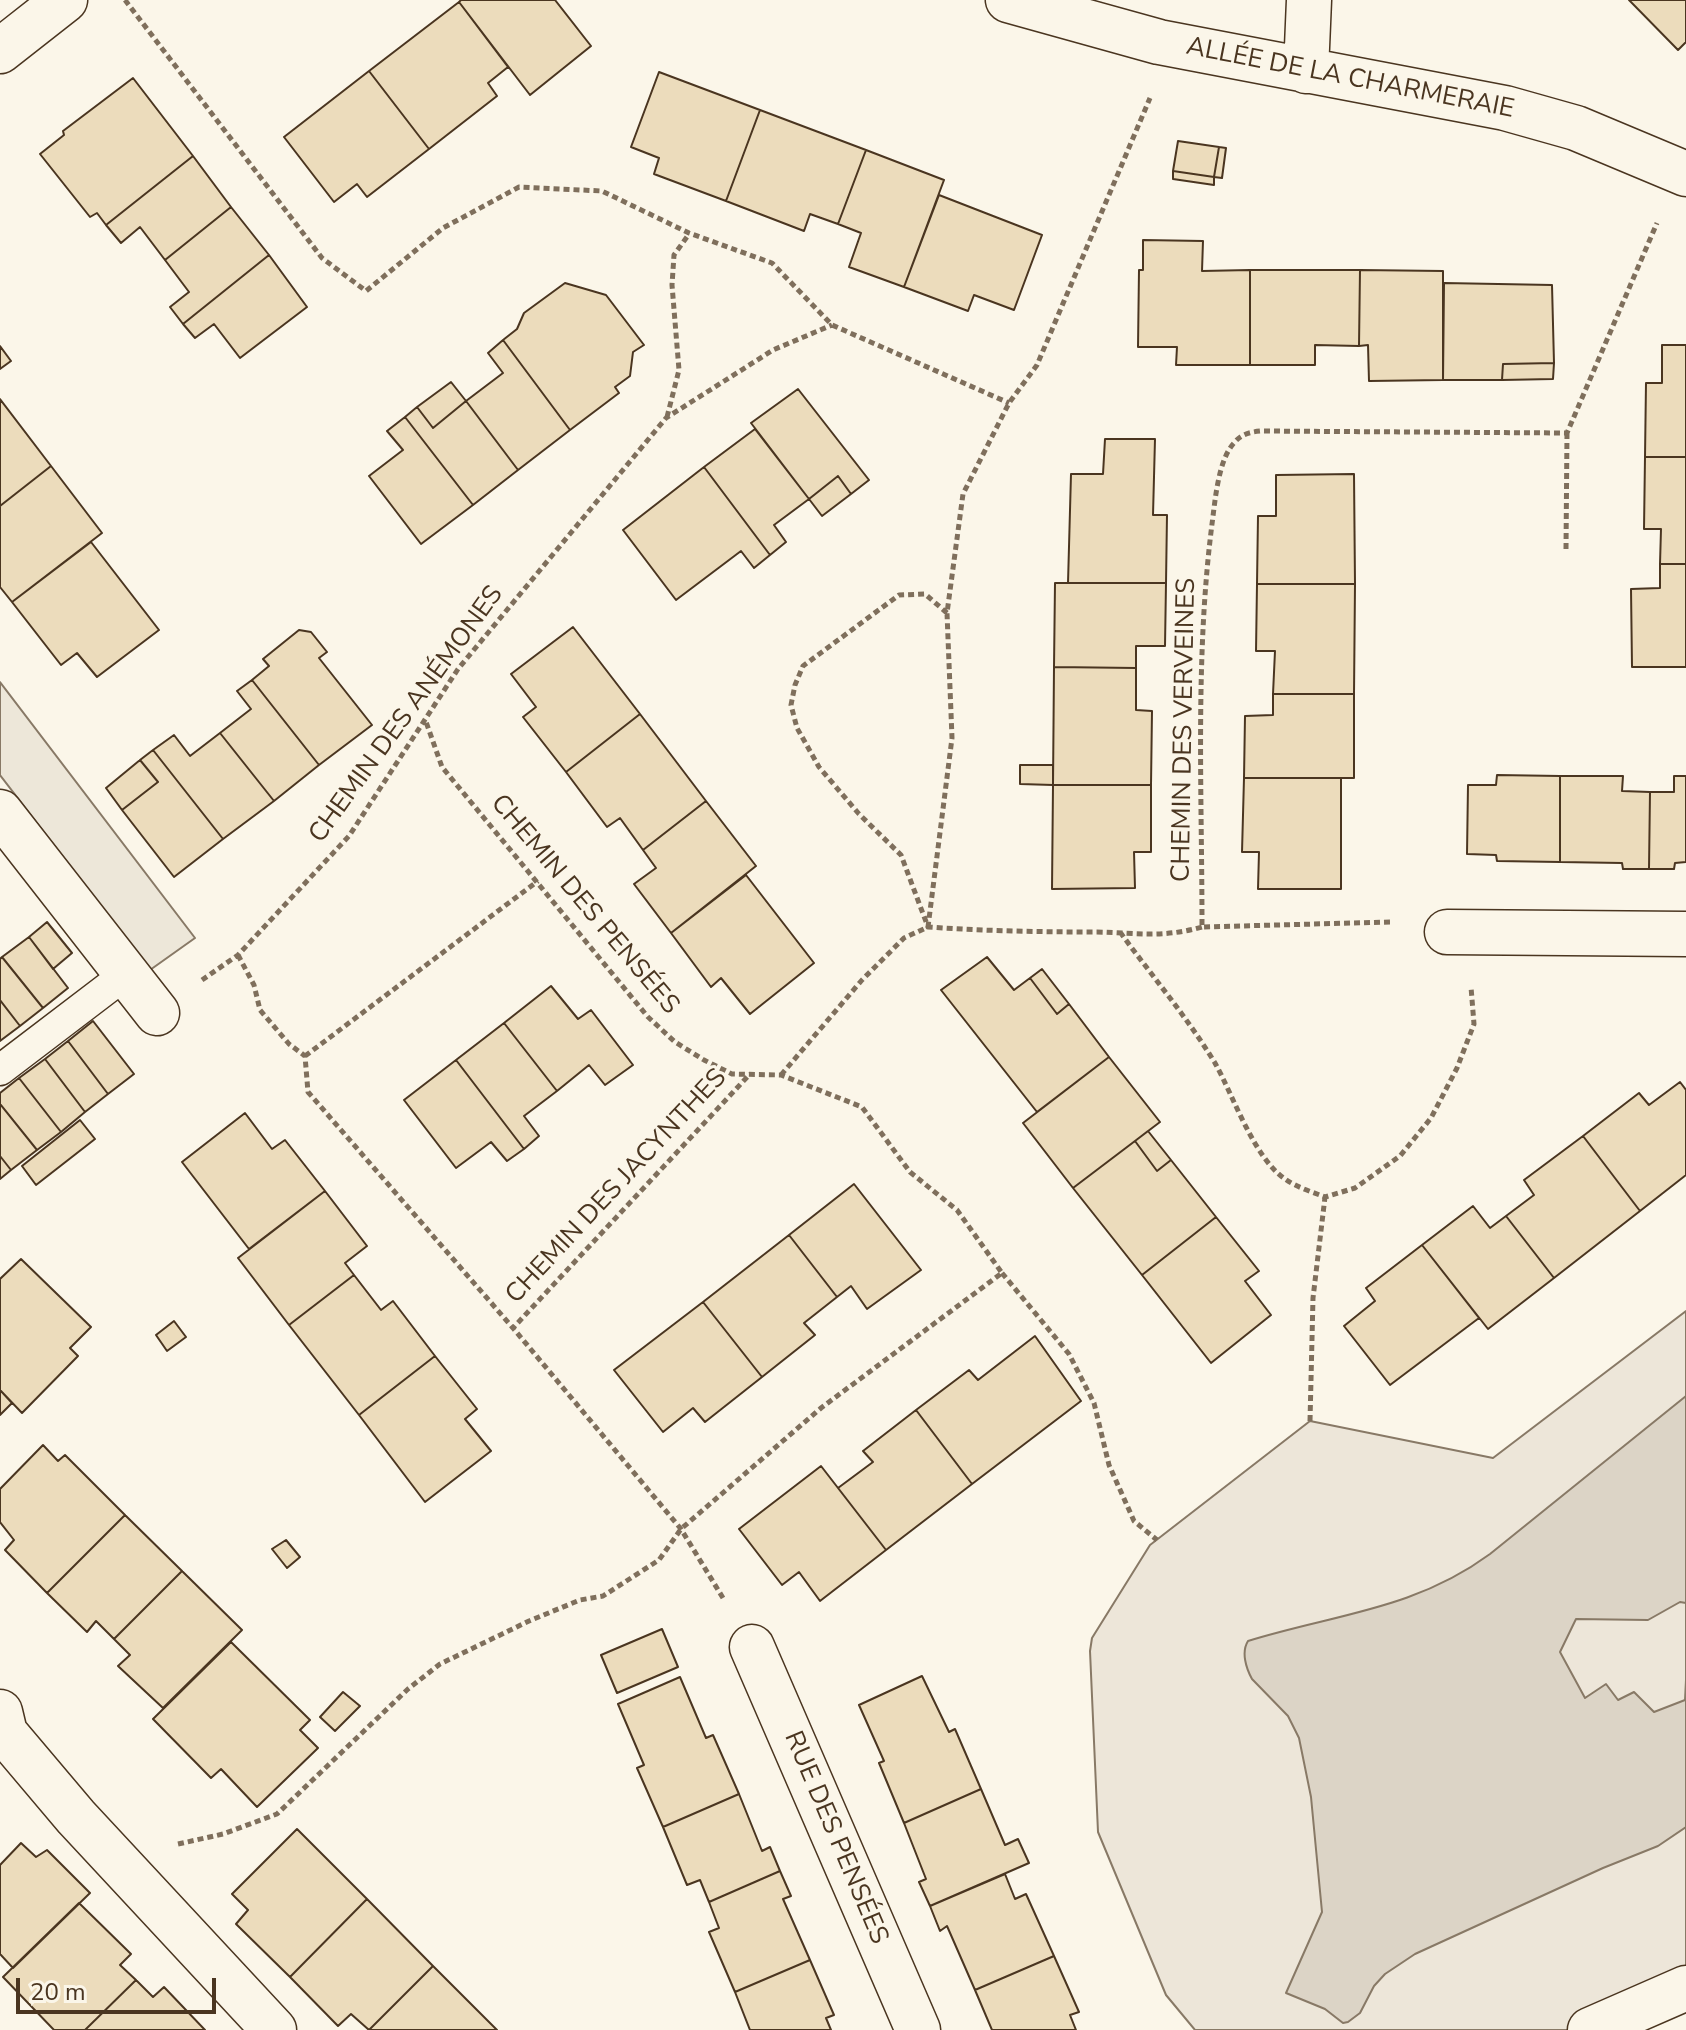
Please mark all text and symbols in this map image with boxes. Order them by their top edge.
street label: ALLÉE DE LA CHARMERAIE [1183,32,1517,126]
street label: CHEMIN DES VERVEINES [1167,578,1203,882]
street label: CHEMIN DES ANÉMONES [303,581,511,849]
street label: CHEMIN DES PENSÉES [483,789,685,1021]
street label: CHEMIN DES JACYNTHES [500,1063,734,1311]
street label: RUE DES PENSÉES [776,1727,894,1949]
scale bar [20,1962,220,2012]
text: 20 m [30,1976,86,2008]

